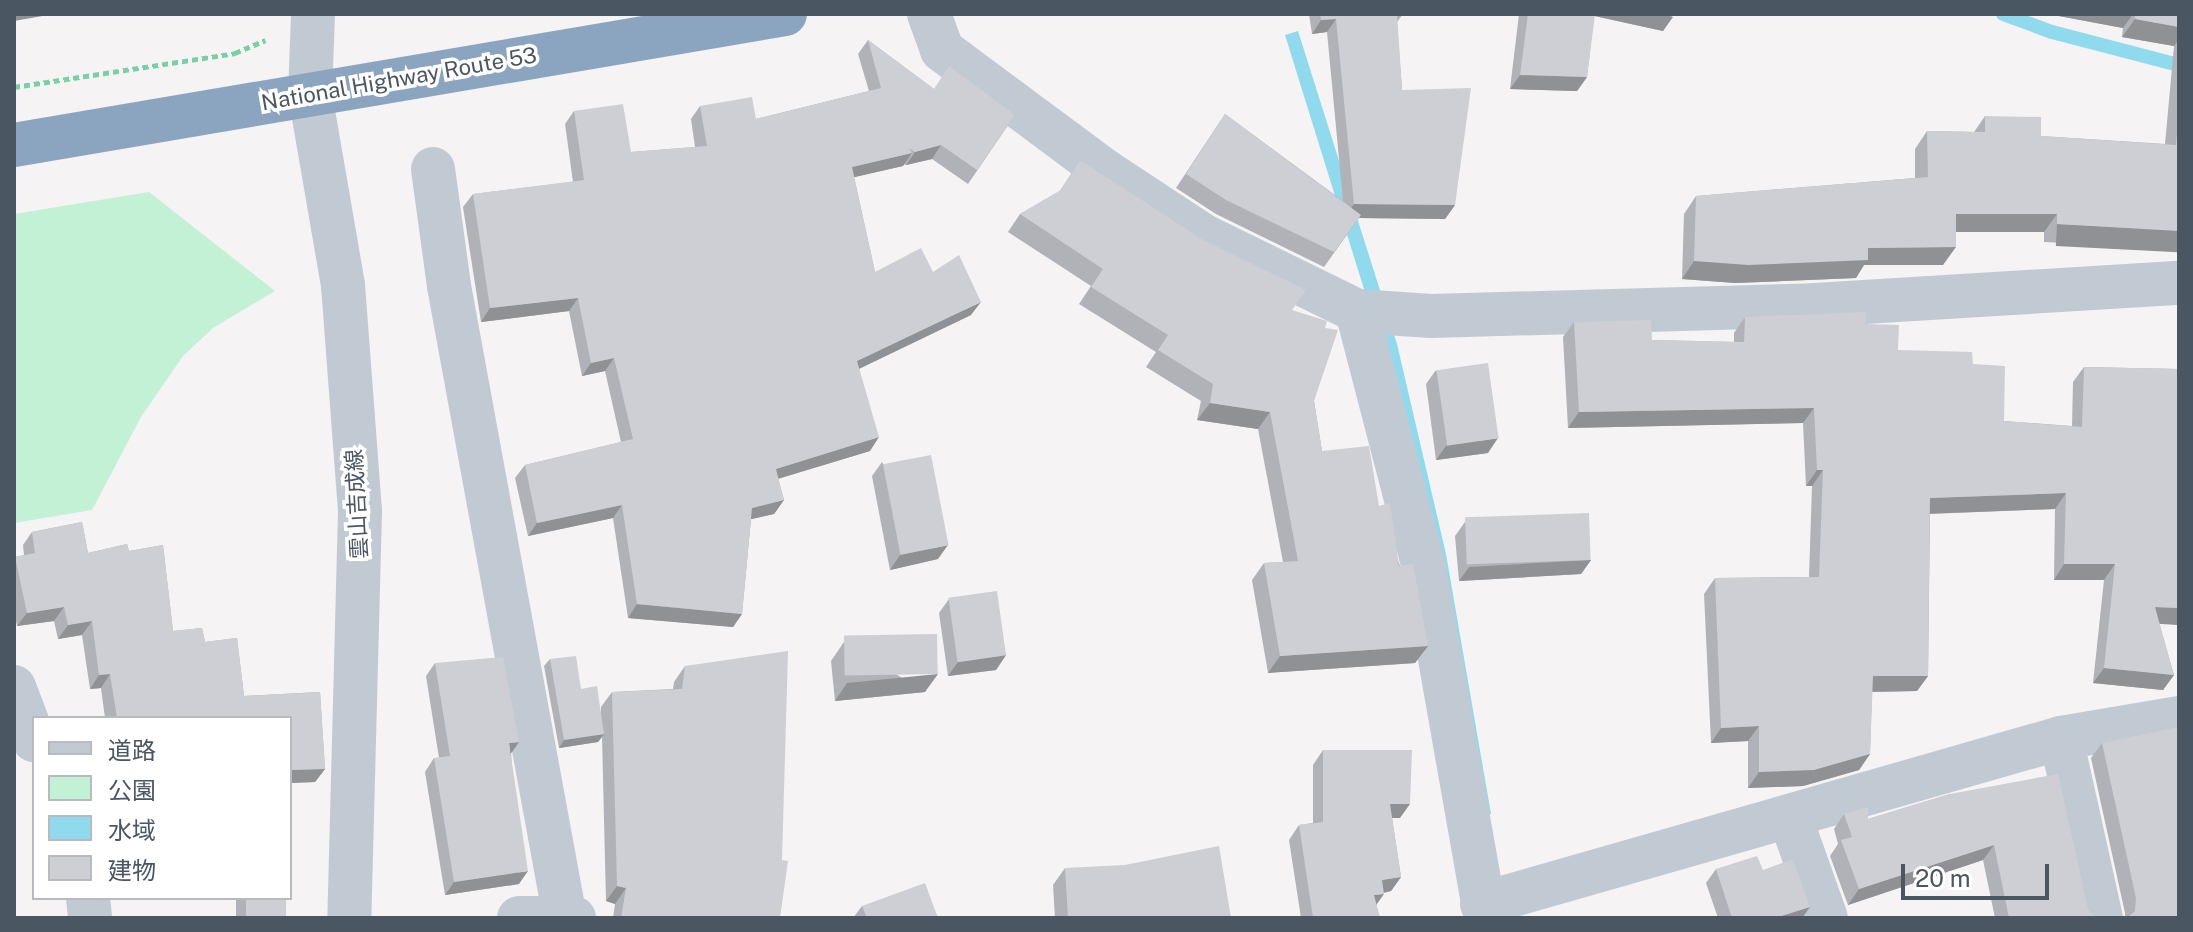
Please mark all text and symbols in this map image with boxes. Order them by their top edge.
street label: National Highway Route 53 [259,42,539,116]
street label: 雲山吉成線 [341,448,373,560]
legend [32,716,292,900]
text: 道路 [108,736,156,764]
text: 公園 [108,776,156,804]
text: 水域 [108,816,156,844]
scale bar [1905,848,2053,898]
text: 建物 [108,856,156,884]
text: 20 m [1915,864,1971,892]

